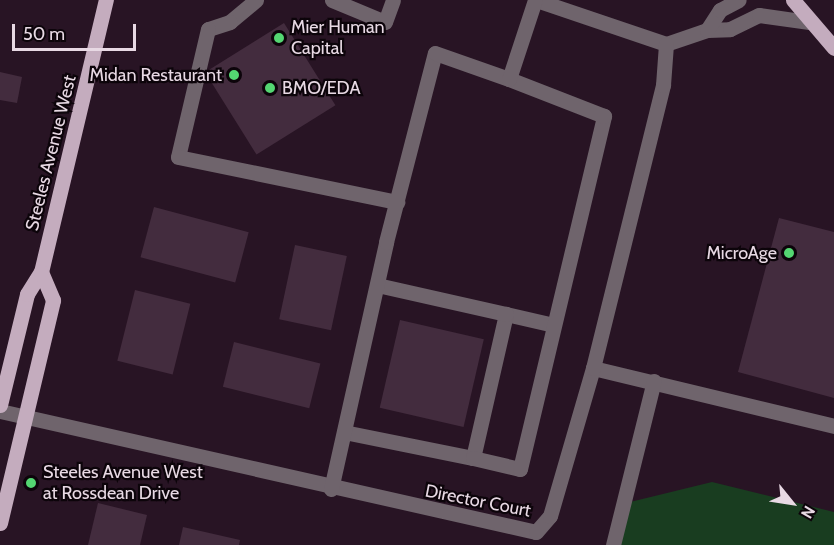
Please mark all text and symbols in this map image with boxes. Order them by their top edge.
scale bar [15,12,140,50]
place label: Mier Human Capital [291,17,385,60]
text: 50 m [23,23,65,45]
marker: Mier Human Capital [272,31,286,45]
place label: Midan Restaurant [90,64,222,86]
marker: Midan Restaurant [227,68,241,82]
street label: Steeles Avenue West [21,73,81,233]
place label: BMO/EDA [282,77,361,99]
marker: BMO/EDA [263,81,277,95]
place label: MicroAge [706,242,777,264]
marker: MicroAge [782,246,796,260]
place label: Steeles Avenue West at Rossdean Drive [43,462,203,504]
north arrow [762,473,822,533]
marker: Steeles Avenue West at Rossdean Drive [24,476,38,490]
street label: Director Court [423,480,533,522]
text: N [797,503,819,522]

